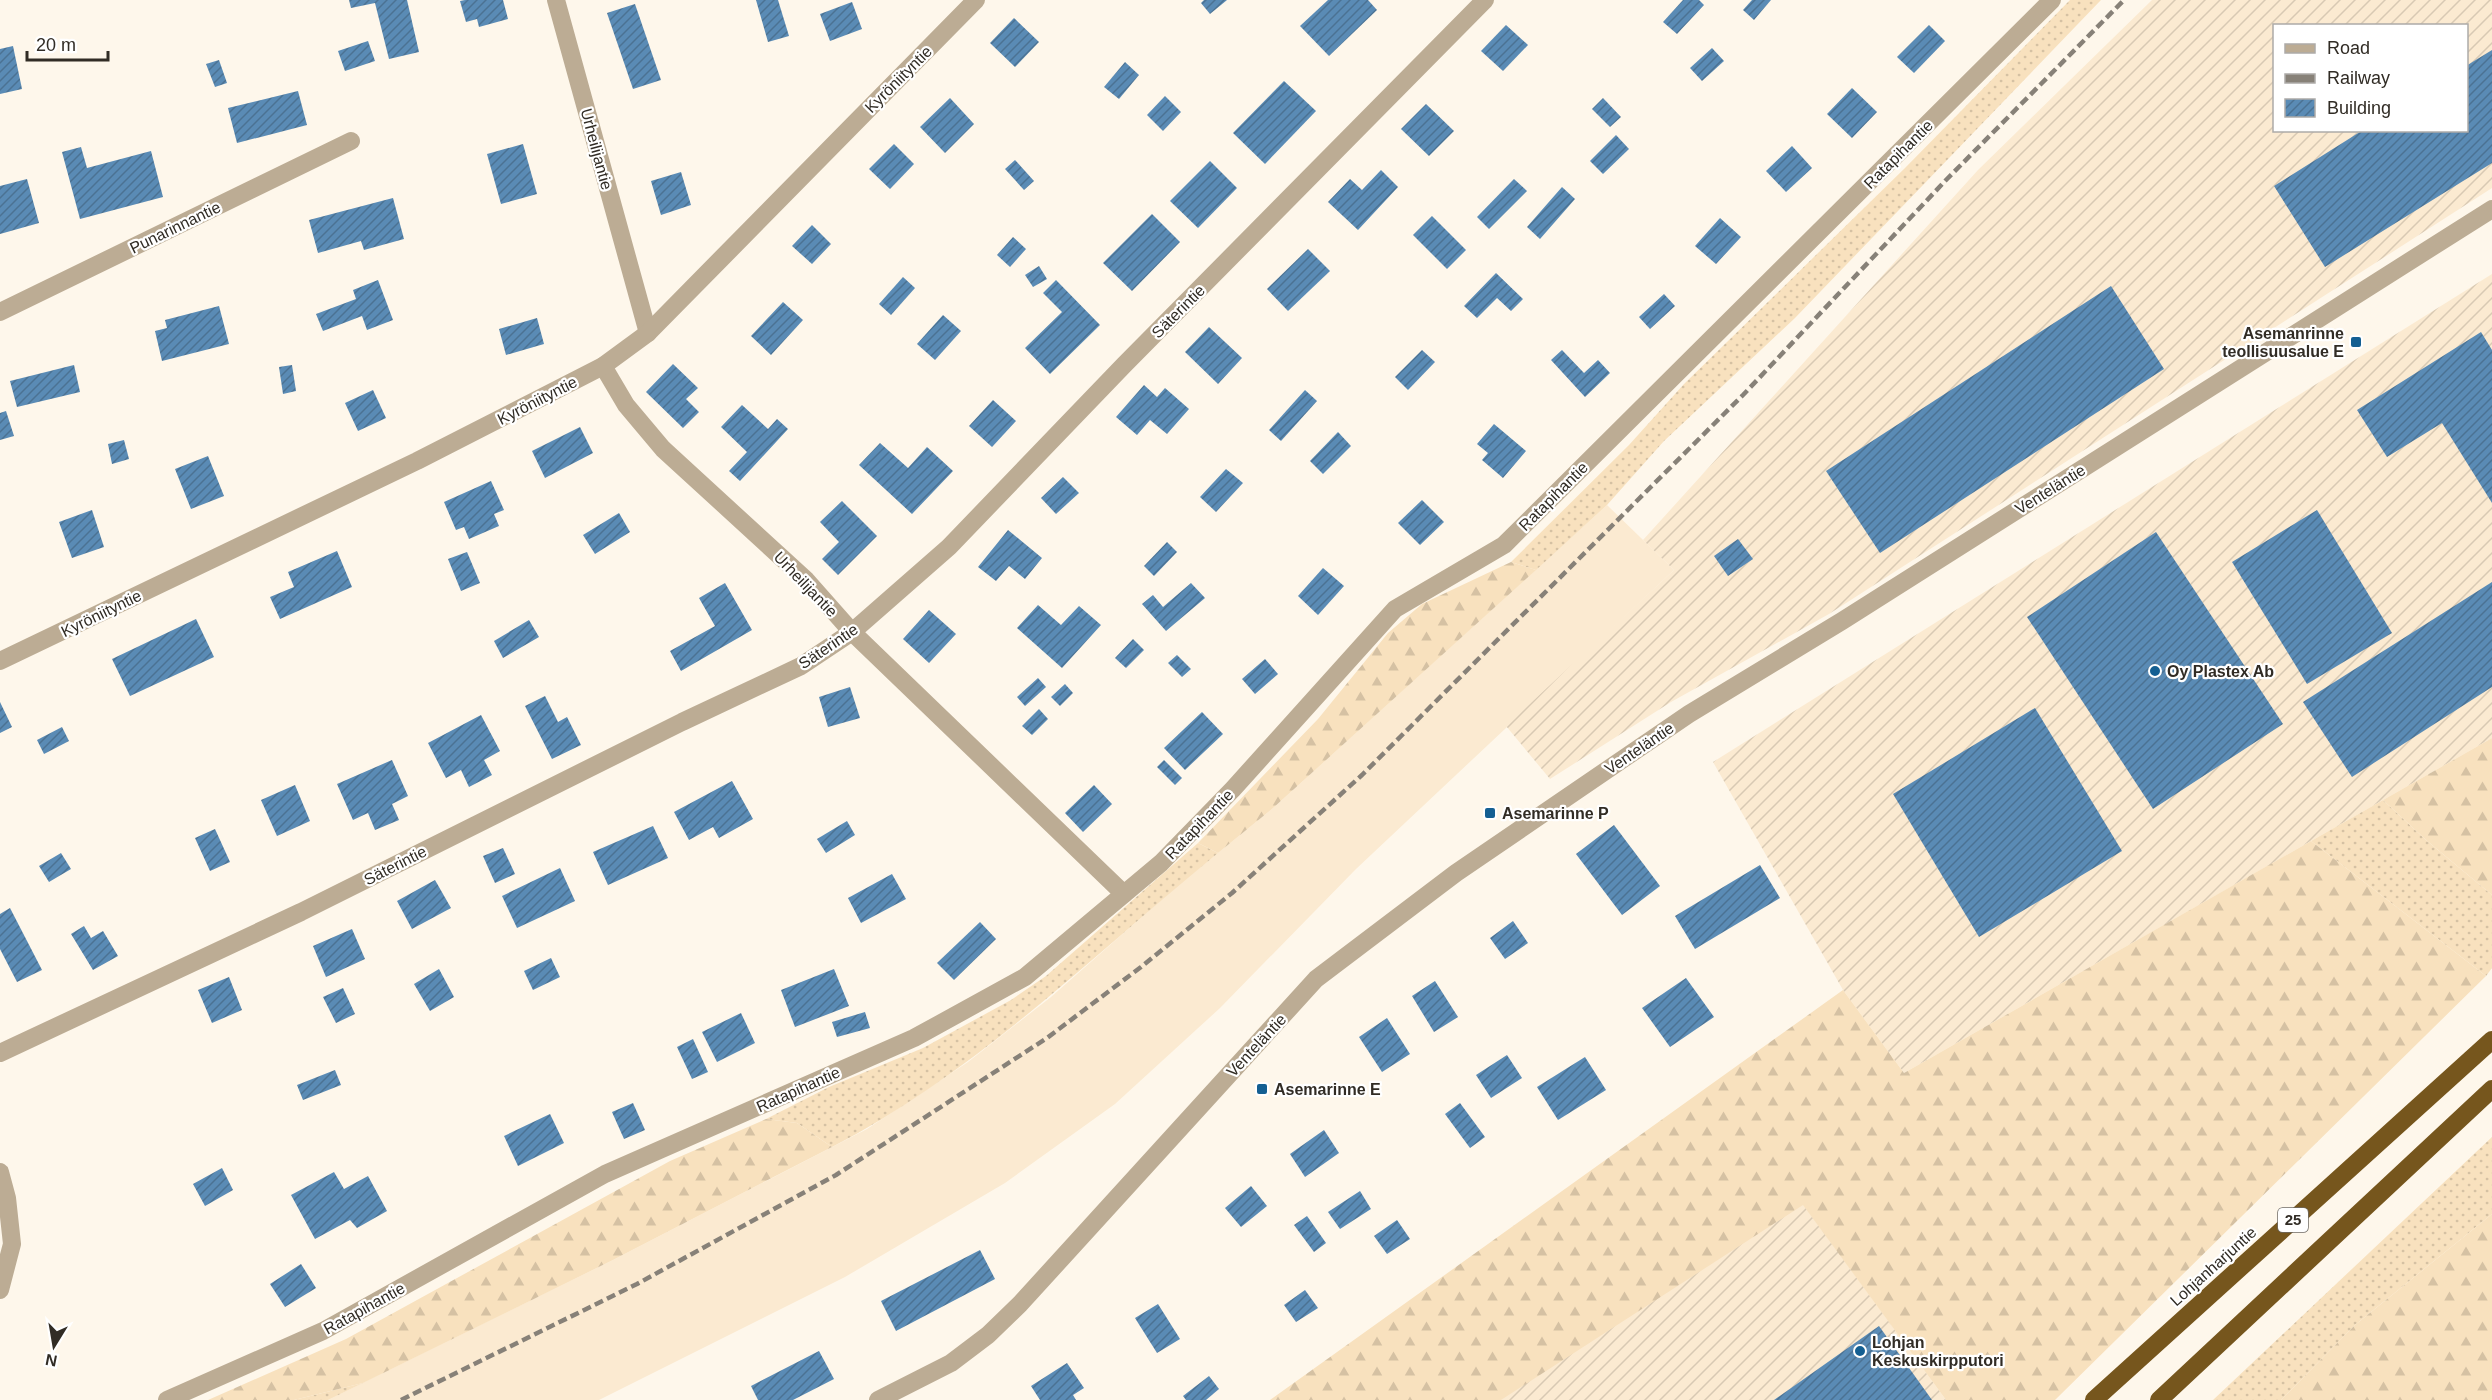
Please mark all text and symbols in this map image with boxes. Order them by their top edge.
scale bar [27,24,108,62]
legend [2273,24,2468,132]
text: 20 m [36,35,76,55]
text: Road [2327,38,2370,58]
street label: Kyröniityntie [862,42,935,116]
text: Railway [2327,68,2390,88]
text: Building [2327,98,2391,118]
street label: Urheilijantie [577,107,616,192]
street label: Ratapihantie [1861,117,1936,192]
street label: Punarinnantie [127,198,223,257]
street label: Säterintie [1148,281,1208,341]
place label: Asemanrinne teollisuusalue E [2222,325,2344,360]
marker: Asemanrinne teollisuusalue E [2349,335,2363,349]
street label: Kyröniityntie [495,373,580,428]
street label: Ratapihantie [1516,459,1591,534]
street label: Venteläntie [2012,461,2088,518]
street label: Urheilijantie [770,548,841,620]
street label: Kyröniityntie [58,587,144,640]
street label: Säterintie [796,620,861,672]
place label: Oy Plastex Ab [2167,663,2274,680]
marker: Oy Plastex Ab [2148,664,2162,678]
street label: Venteläntie [1602,719,1677,778]
street label: Ratapihantie [1162,786,1237,863]
place label: Asemarinne P [1502,805,1609,822]
marker: Asemarinne P [1483,806,1497,820]
street label: Säterintie [361,842,429,888]
street label: Venteläntie [1223,1011,1290,1080]
street label: Ratapihantie [754,1063,843,1115]
place label: Asemarinne E [1274,1081,1381,1098]
marker: Asemarinne E [1255,1082,1269,1096]
road number: 25 [2278,1208,2308,1232]
street label: Lohjanharjuntie [2167,1223,2260,1309]
street label: Ratapihantie [321,1279,408,1338]
north arrow [24,1316,84,1376]
place label: Lohjan Keskuskirpputori [1872,1334,2004,1369]
marker: Lohjan Keskuskirpputori [1853,1344,1867,1358]
text: N [44,1351,59,1370]

